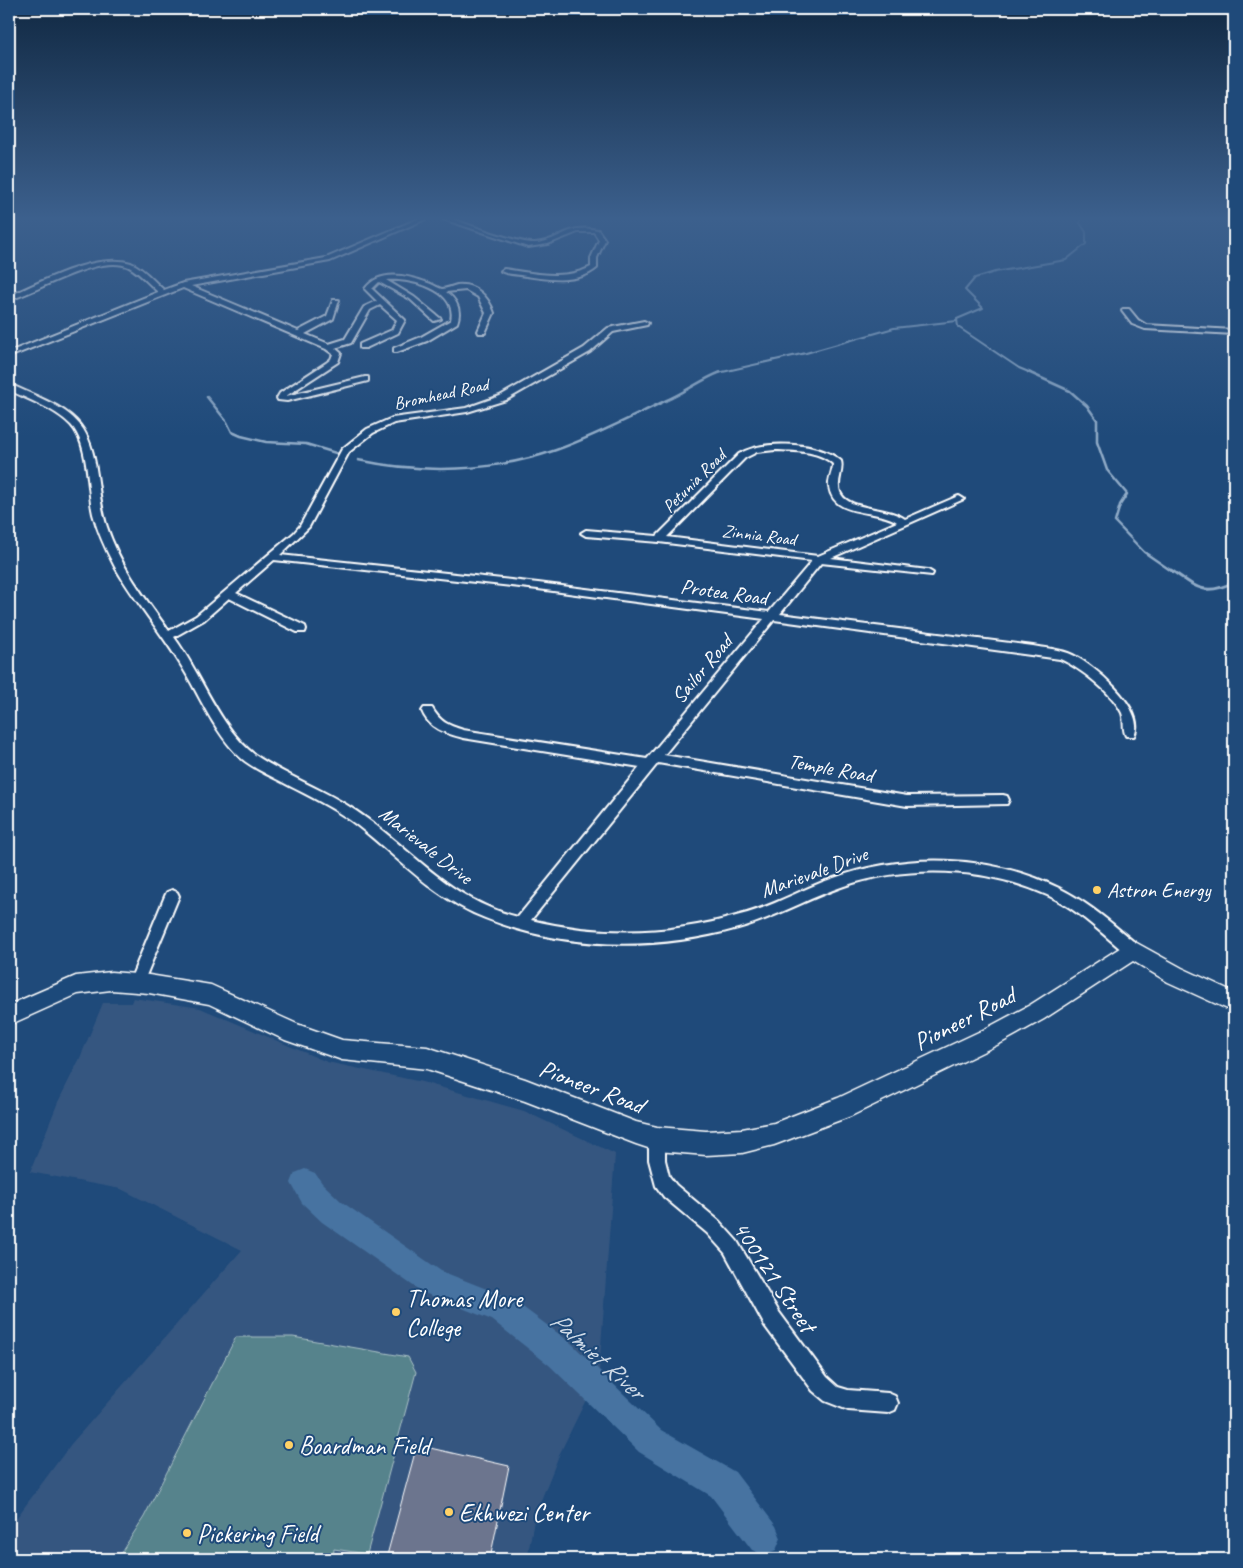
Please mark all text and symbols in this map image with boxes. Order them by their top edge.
street label: Bromhead Road [392,373,493,415]
street label: Petunia Road [658,443,732,517]
street label: Zinnia Road [721,520,800,551]
street label: Protea Road [679,573,773,611]
street label: Sailor Road [666,627,740,709]
street label: Temple Road [787,748,879,789]
street label: Marievale Drive [374,800,480,891]
street label: Marievale Drive [757,840,873,903]
place label: Astron Energy [1107,877,1212,903]
marker: Astron Energy [1091,884,1103,896]
street label: Pioneer Road [908,978,1024,1058]
street label: Pioneer Road [535,1052,652,1123]
street label: 400121 Street [725,1215,825,1342]
place label: Thomas More College [406,1283,524,1344]
water label: Palmiet River [543,1304,655,1409]
marker: Thomas More College [390,1306,402,1318]
place label: Boardman Field [299,1430,433,1462]
marker: Boardman Field [283,1439,295,1451]
place label: Ekhwezi Center [459,1497,592,1529]
marker: Ekhwezi Center [443,1506,455,1518]
place label: Pickering Field [197,1518,322,1550]
marker: Pickering Field [181,1527,193,1539]

